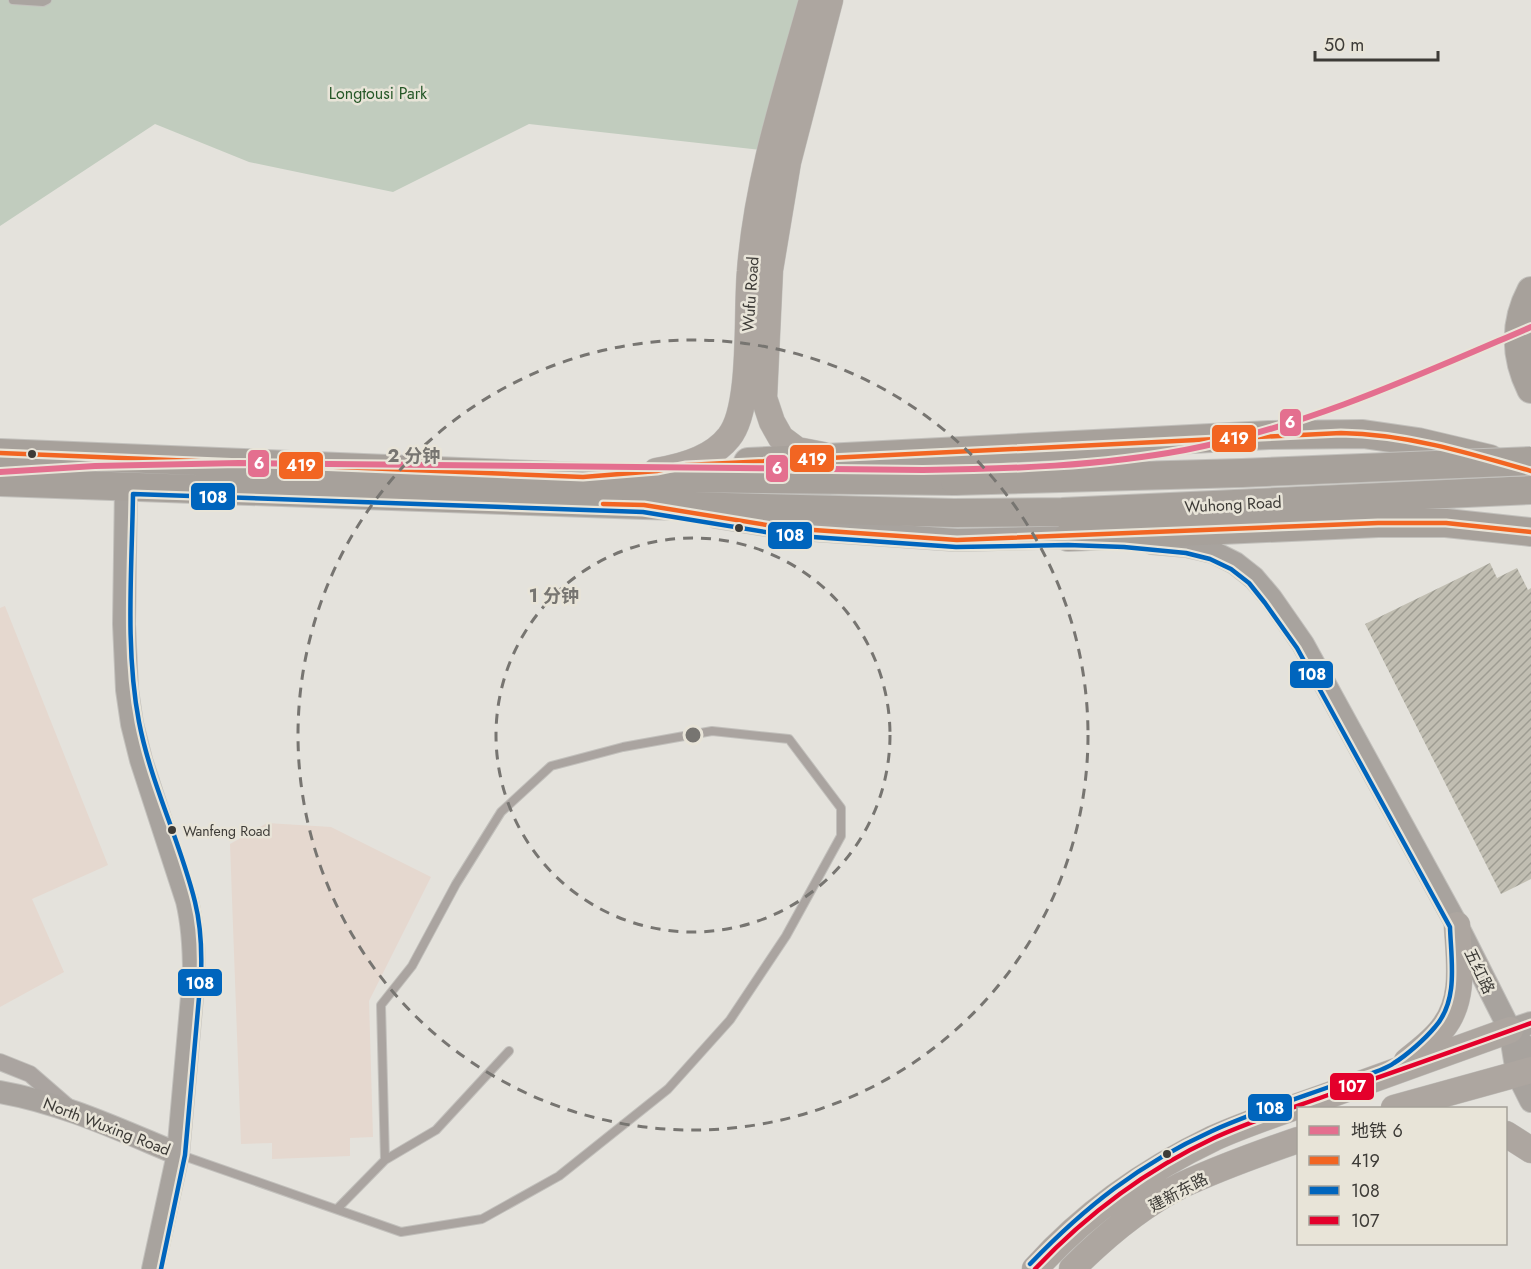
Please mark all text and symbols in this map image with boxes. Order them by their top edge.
scale bar [1315,24,1438,62]
text: 50 m [1324,32,1364,58]
park label: Longtousi Park [329,82,428,105]
street label: Wufu Road [736,256,765,332]
line badge: 6 [1279,408,1302,437]
text: 6 [1285,411,1295,434]
line badge: 419 [1211,424,1257,453]
text: 419 [1219,427,1249,450]
text: 2 分钟 [387,443,441,469]
line badge: 419 [789,444,835,473]
unlabelled marker [26,448,38,460]
text: 419 [797,448,827,471]
line badge: 6 [247,449,270,478]
line badge: 419 [278,451,324,480]
text: 6 [254,452,264,475]
text: 419 [286,454,316,477]
line badge: 6 [765,454,789,483]
text: 6 [772,457,782,480]
line badge: 108 [190,482,236,511]
text: 108 [199,486,227,509]
street label: Wuhong Road [1184,490,1282,519]
line badge: 108 [767,521,813,550]
unlabelled marker [733,522,745,534]
text: 108 [776,524,804,547]
text: 1 分钟 [529,583,579,609]
line badge: 108 [1289,660,1334,689]
text: 108 [1298,663,1326,686]
centre of rings [683,725,703,745]
place label: Wanfeng Road [183,821,271,841]
marker: Wanfeng Road [166,824,178,836]
street label: 五红路 [1459,945,1500,998]
line badge: 108 [177,968,223,997]
text: 108 [186,972,214,995]
line badge: 107 [1329,1072,1375,1101]
text: 107 [1338,1075,1367,1098]
street label: North Wuxing Road [40,1092,174,1161]
line badge: 108 [1247,1093,1293,1122]
text: 108 [1256,1097,1284,1120]
legend [1297,1107,1507,1245]
text: 地铁 6 [1351,1118,1403,1144]
unlabelled marker [1161,1148,1173,1160]
text: 419 [1351,1148,1380,1174]
street label: 建新东路 [1145,1167,1212,1218]
text: 108 [1351,1178,1380,1204]
text: 107 [1351,1208,1380,1234]

